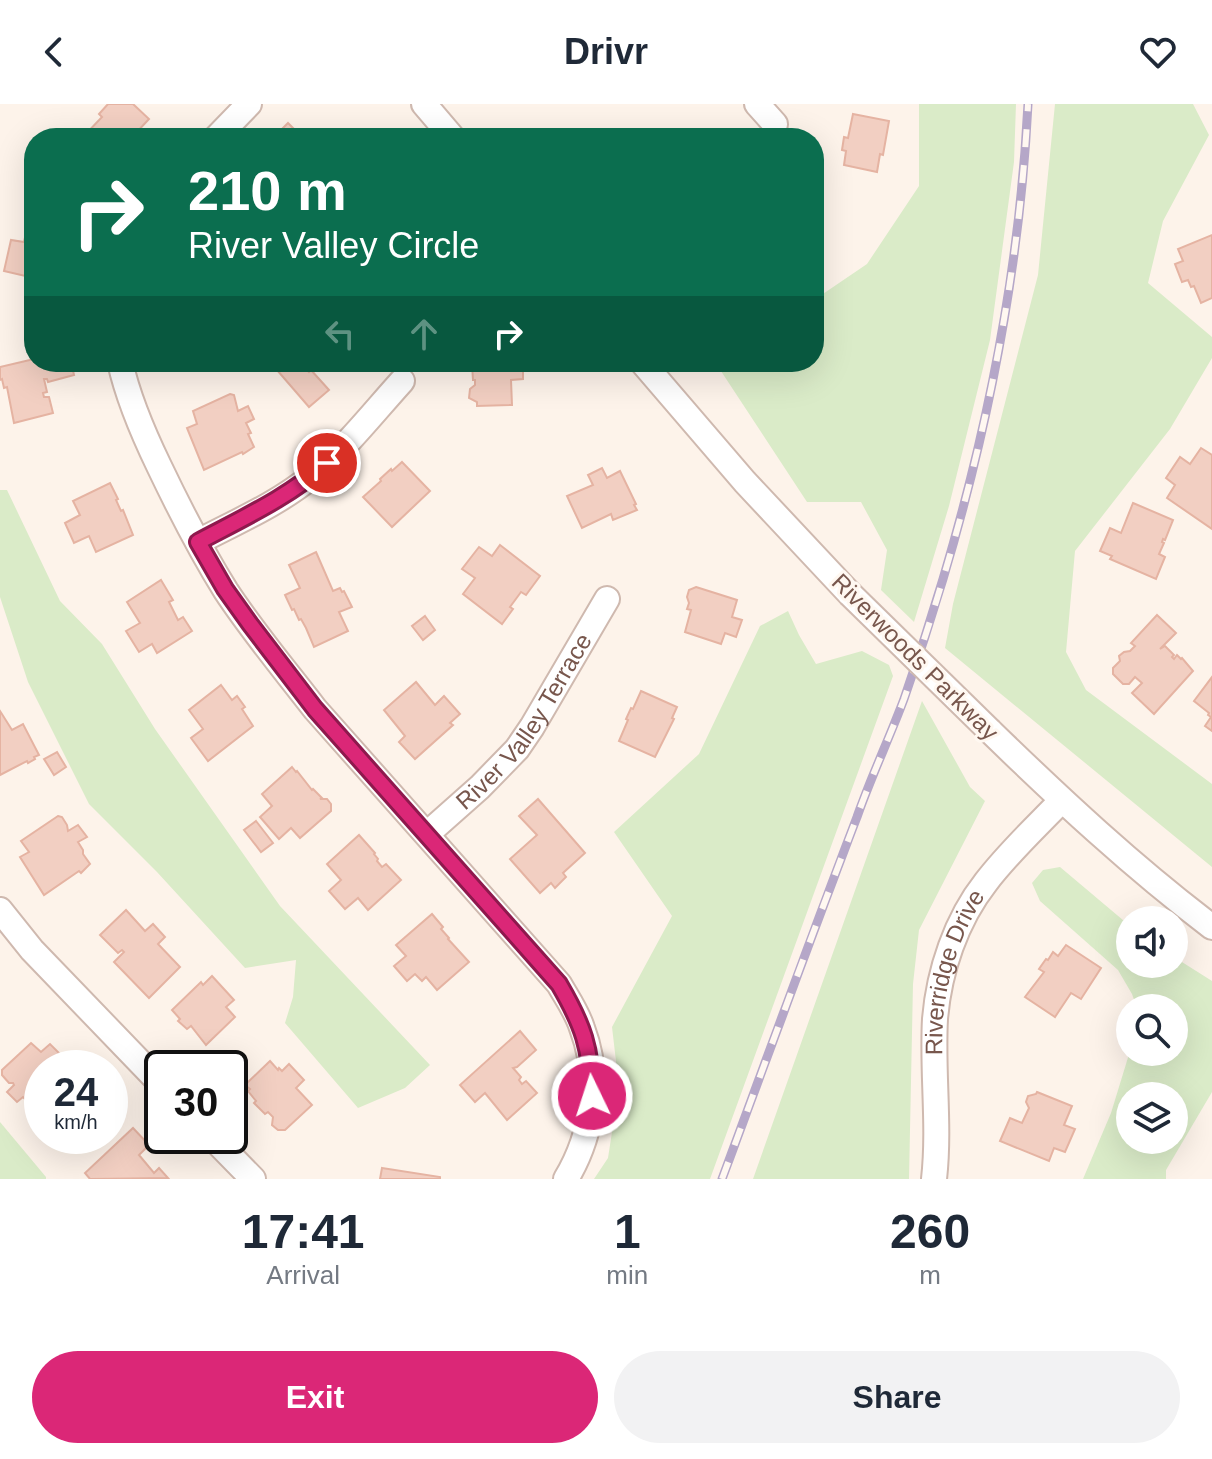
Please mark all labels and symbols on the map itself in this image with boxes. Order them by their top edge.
pin [293,429,361,497]
street label: Riverwoods Parkway [827,568,1004,745]
street label: River Valley Terrace [450,629,597,815]
street label: Riverridge Drive [920,884,990,1055]
speed limit sign: 30 [144,1050,248,1154]
position arrow [550,1054,634,1138]

